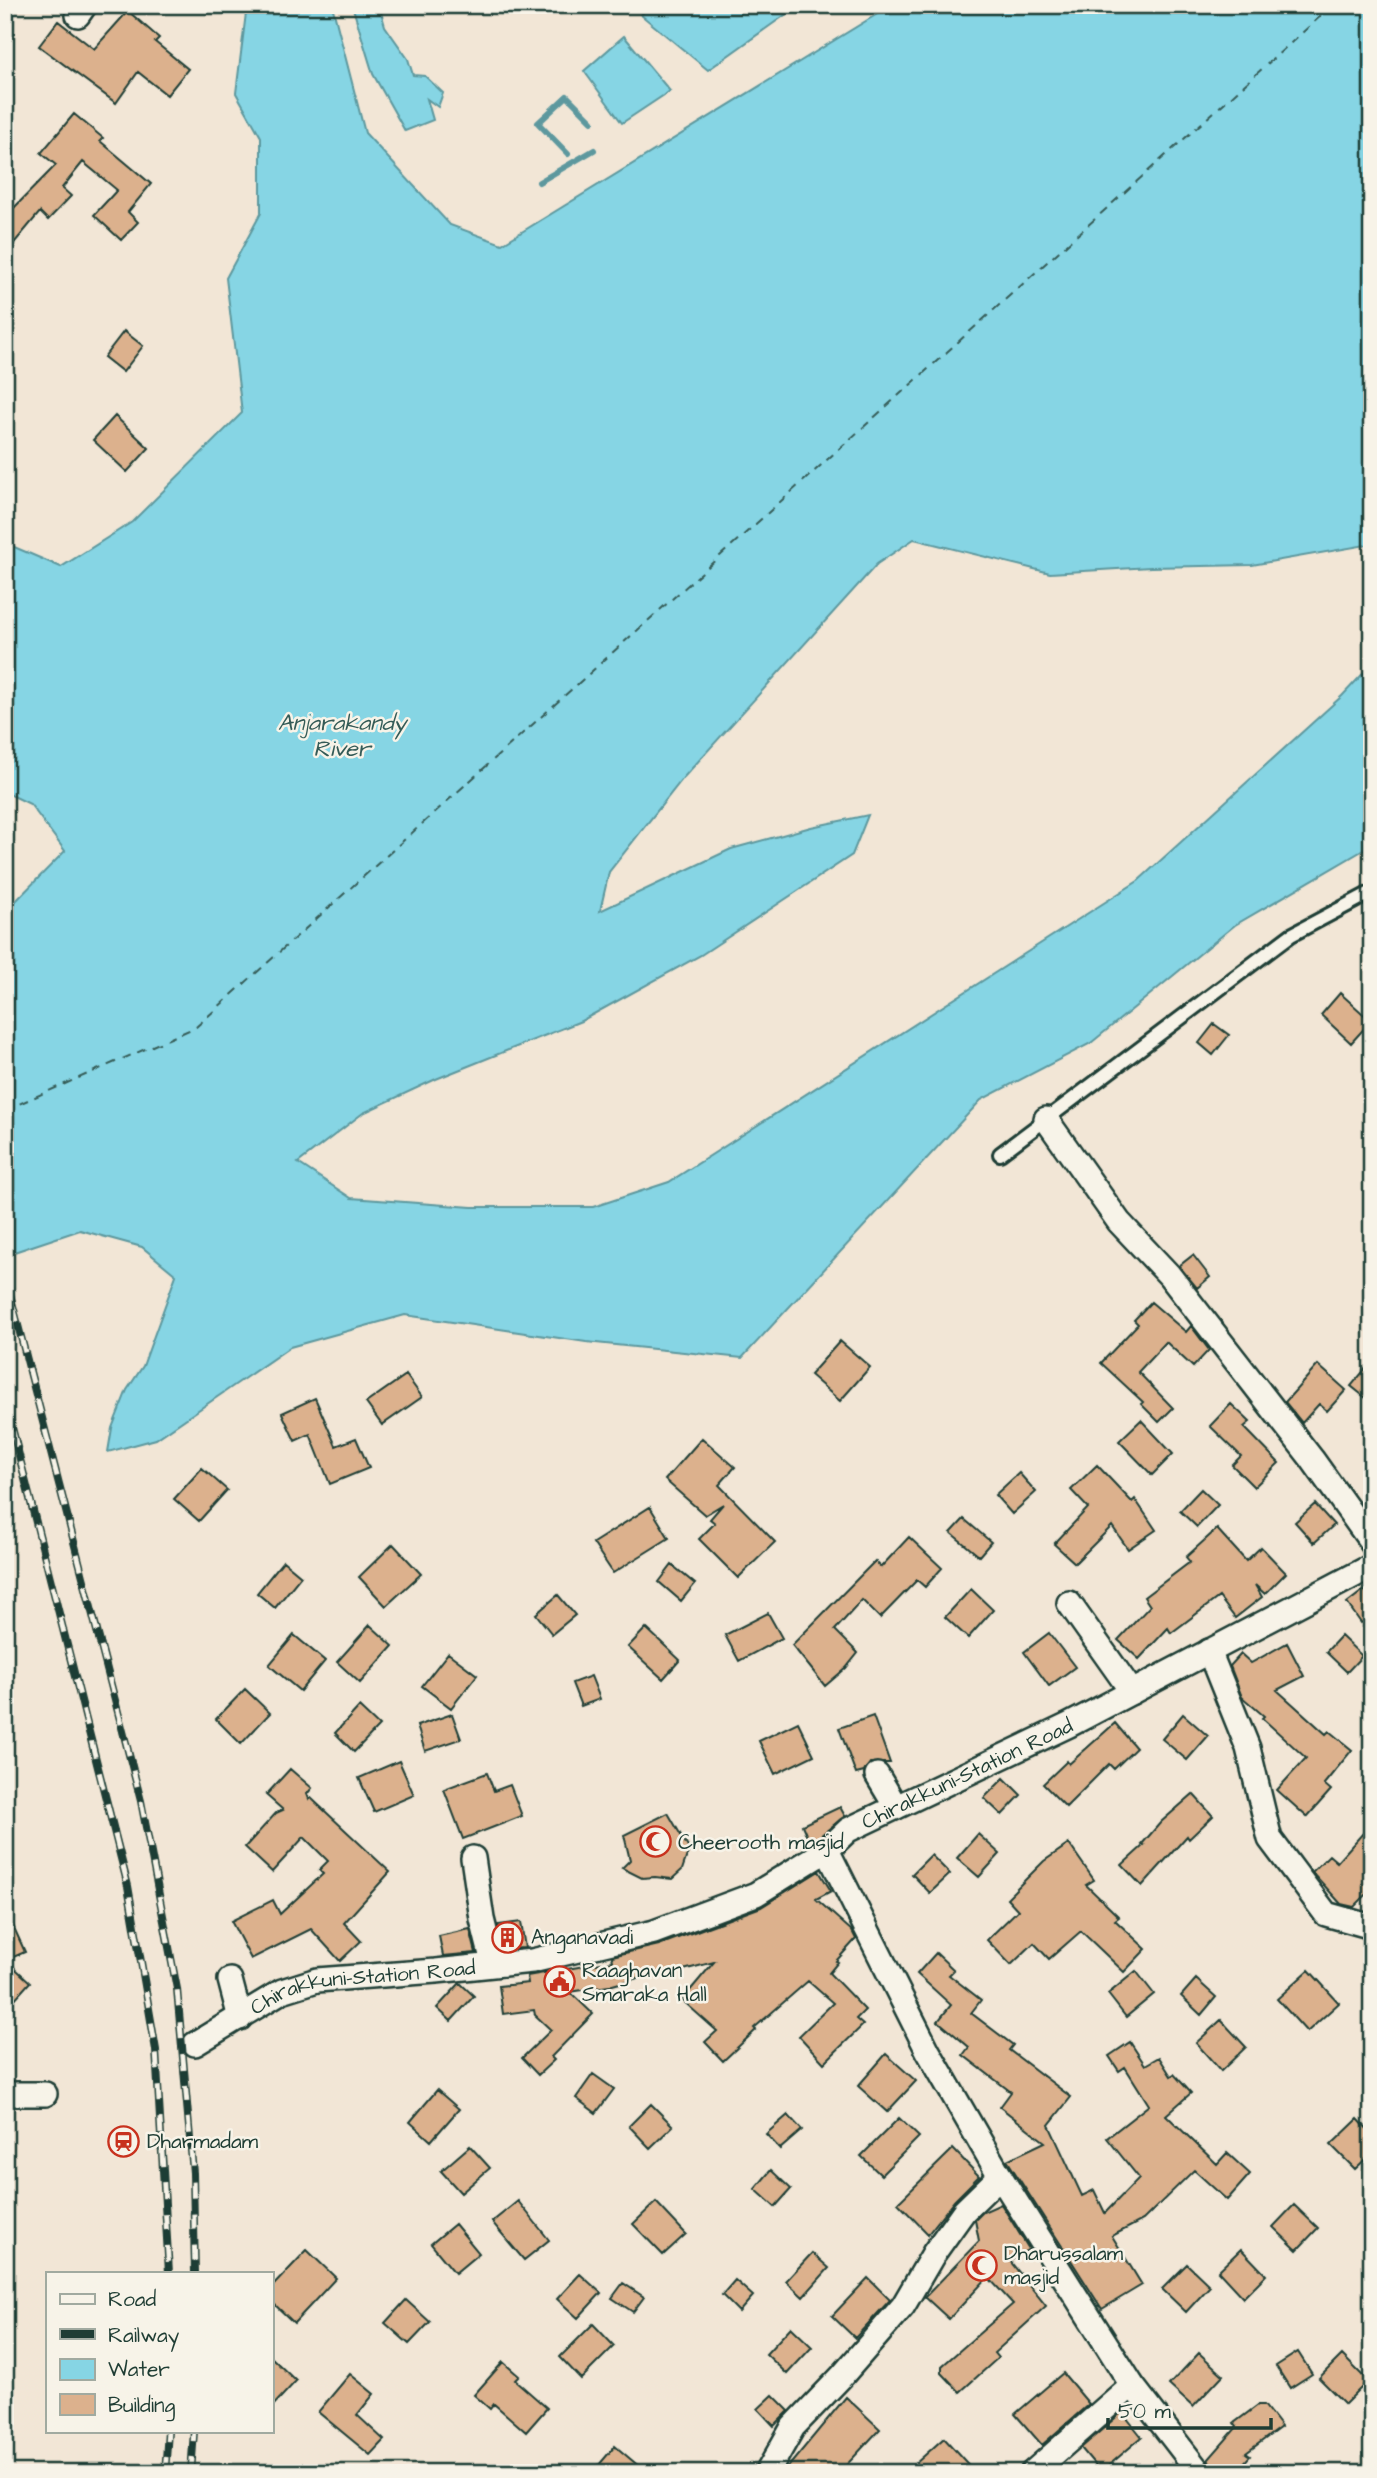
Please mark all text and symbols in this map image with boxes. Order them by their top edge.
water label: Anjarakandy River [278,707,408,765]
street label: Chirakkuni-Station Road [857,1711,1078,1836]
mosque icon: Cheerooth masjid [638,1825,672,1859]
place label: Cheerooth masjid [678,1828,844,1857]
building icon: Anganavadi [491,1920,525,1954]
place label: Anganavadi [531,1923,633,1954]
street label: Chirakkuni-Station Road [244,1952,477,2022]
place label: Raaghavan Smaraka Hall [582,1956,707,2009]
public building icon: Raaghavan Smaraka Hall [542,1965,576,1999]
station icon: Dharmadam [107,2124,141,2158]
place label: Dharmadam [147,2127,259,2156]
place label: Dharussalam masjid [1004,2239,1124,2292]
mosque icon: Dharussalam masjid [964,2248,998,2282]
legend [46,2272,273,2432]
text: Road [108,2285,156,2314]
text: Railway [108,2321,180,2352]
text: Water [108,2355,170,2384]
scale bar [1108,2387,1270,2431]
text: Building [108,2391,176,2422]
text: 50 m [1118,2397,1172,2426]

